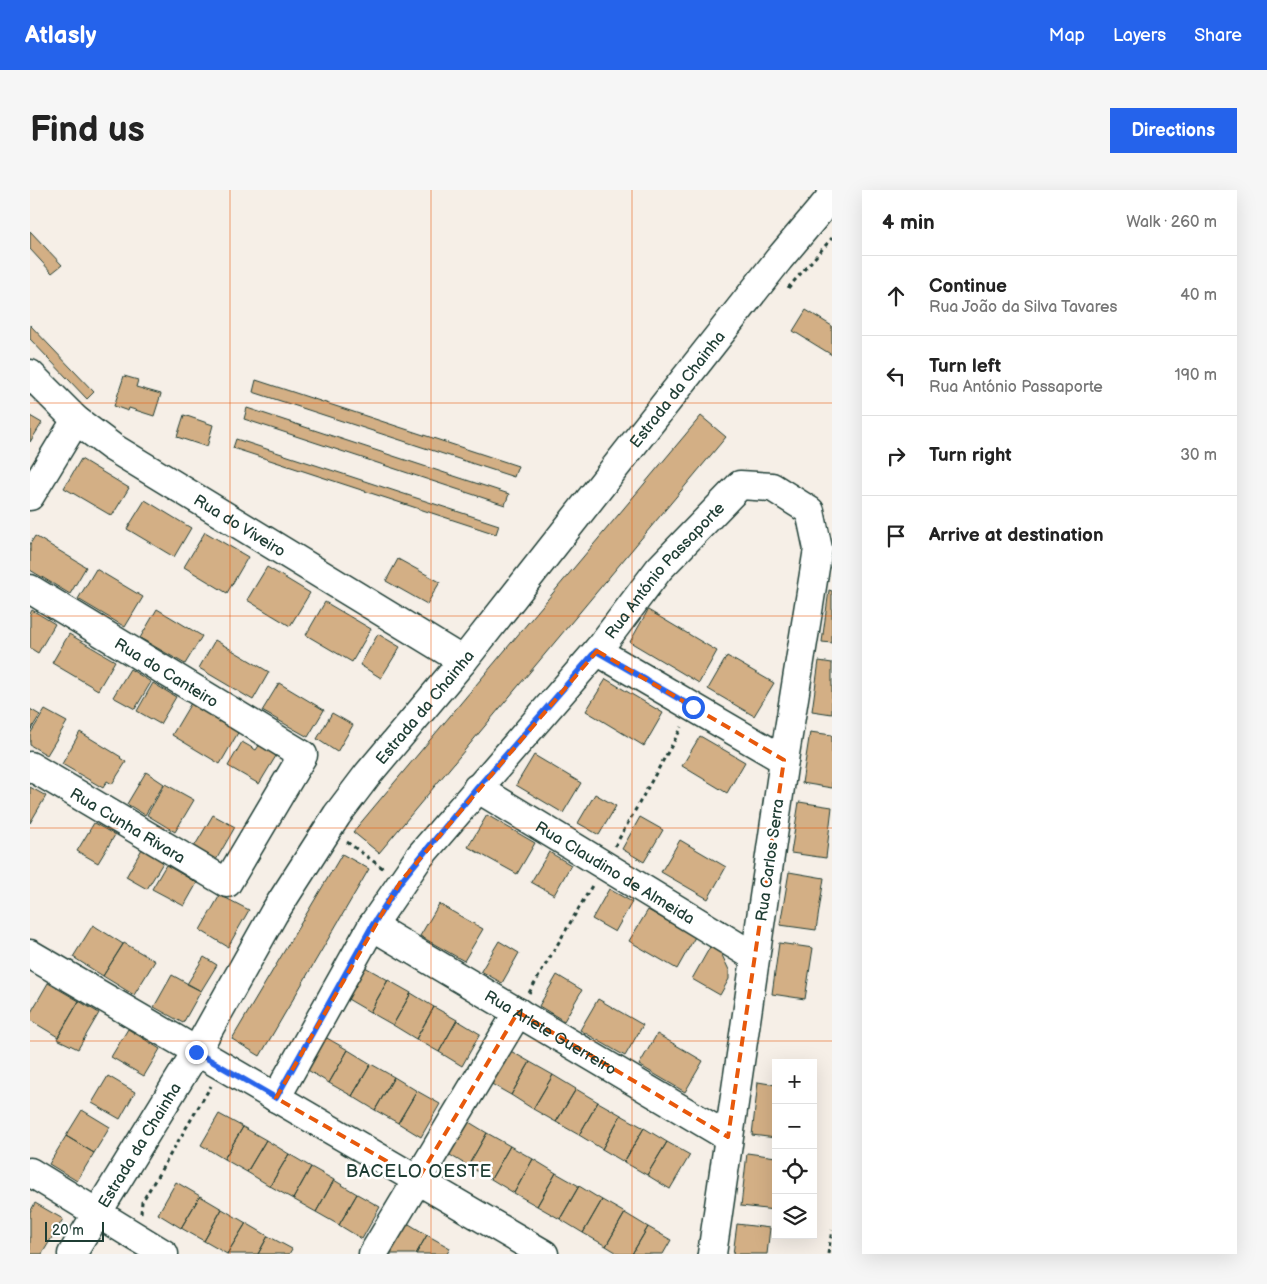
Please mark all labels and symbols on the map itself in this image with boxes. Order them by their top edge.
street label: Estrada da Chainha [626,328,730,452]
street label: Rua do Viveiro [190,491,289,562]
street label: Rua António Passaporte [602,499,729,643]
street label: Rua do Canteiro [111,635,221,712]
street label: Estrada da Chainha [372,647,479,769]
route start [682,696,705,719]
street label: Rua Cunha Rivara [66,784,188,868]
street label: Rua Carlos Serra [752,798,789,923]
street label: Rua Claudino de Almeida [532,818,698,929]
street label: Rua Arlete Guerreiro [481,987,620,1080]
route end [185,1041,208,1064]
street label: Estrada da Chainha [95,1080,186,1212]
district label: BACELO OESTE [346,1161,492,1182]
scale bar [45,1219,104,1242]

